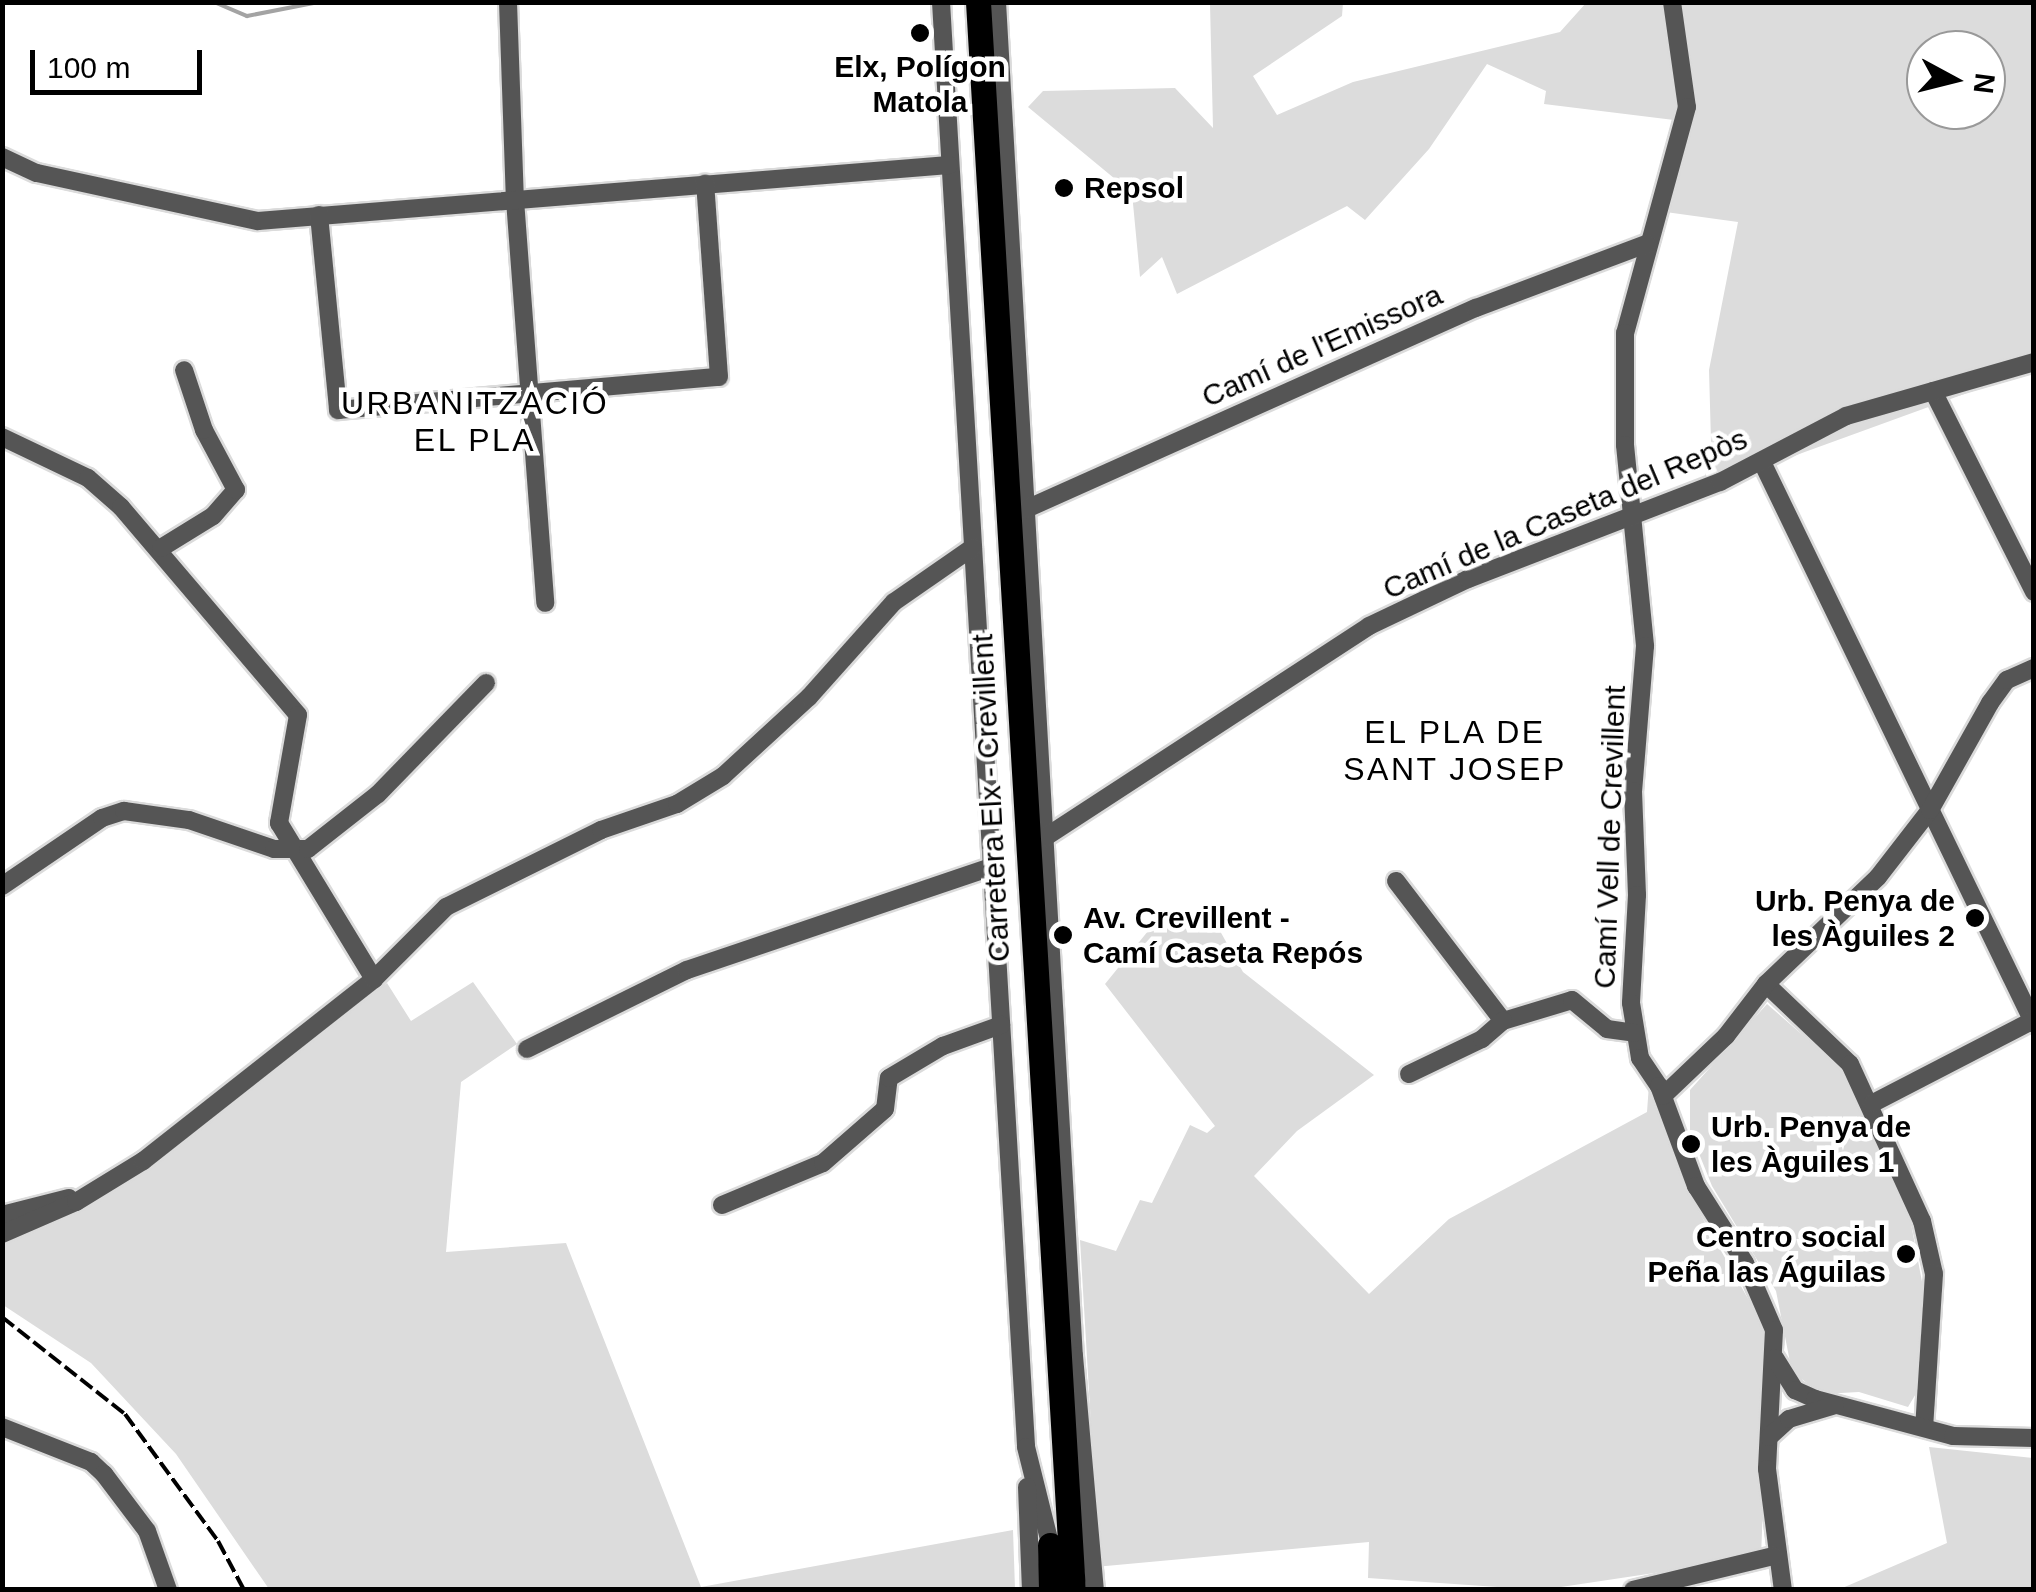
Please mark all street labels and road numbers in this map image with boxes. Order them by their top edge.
street label: Camí de l'Emissora [1196,277,1448,415]
street label: Camí de la Caseta del Repòs [1378,421,1752,607]
street label: Carretera Elx - Crevillent [964,633,1018,963]
street label: Camí Vell de Crevillent [1587,685,1633,989]

